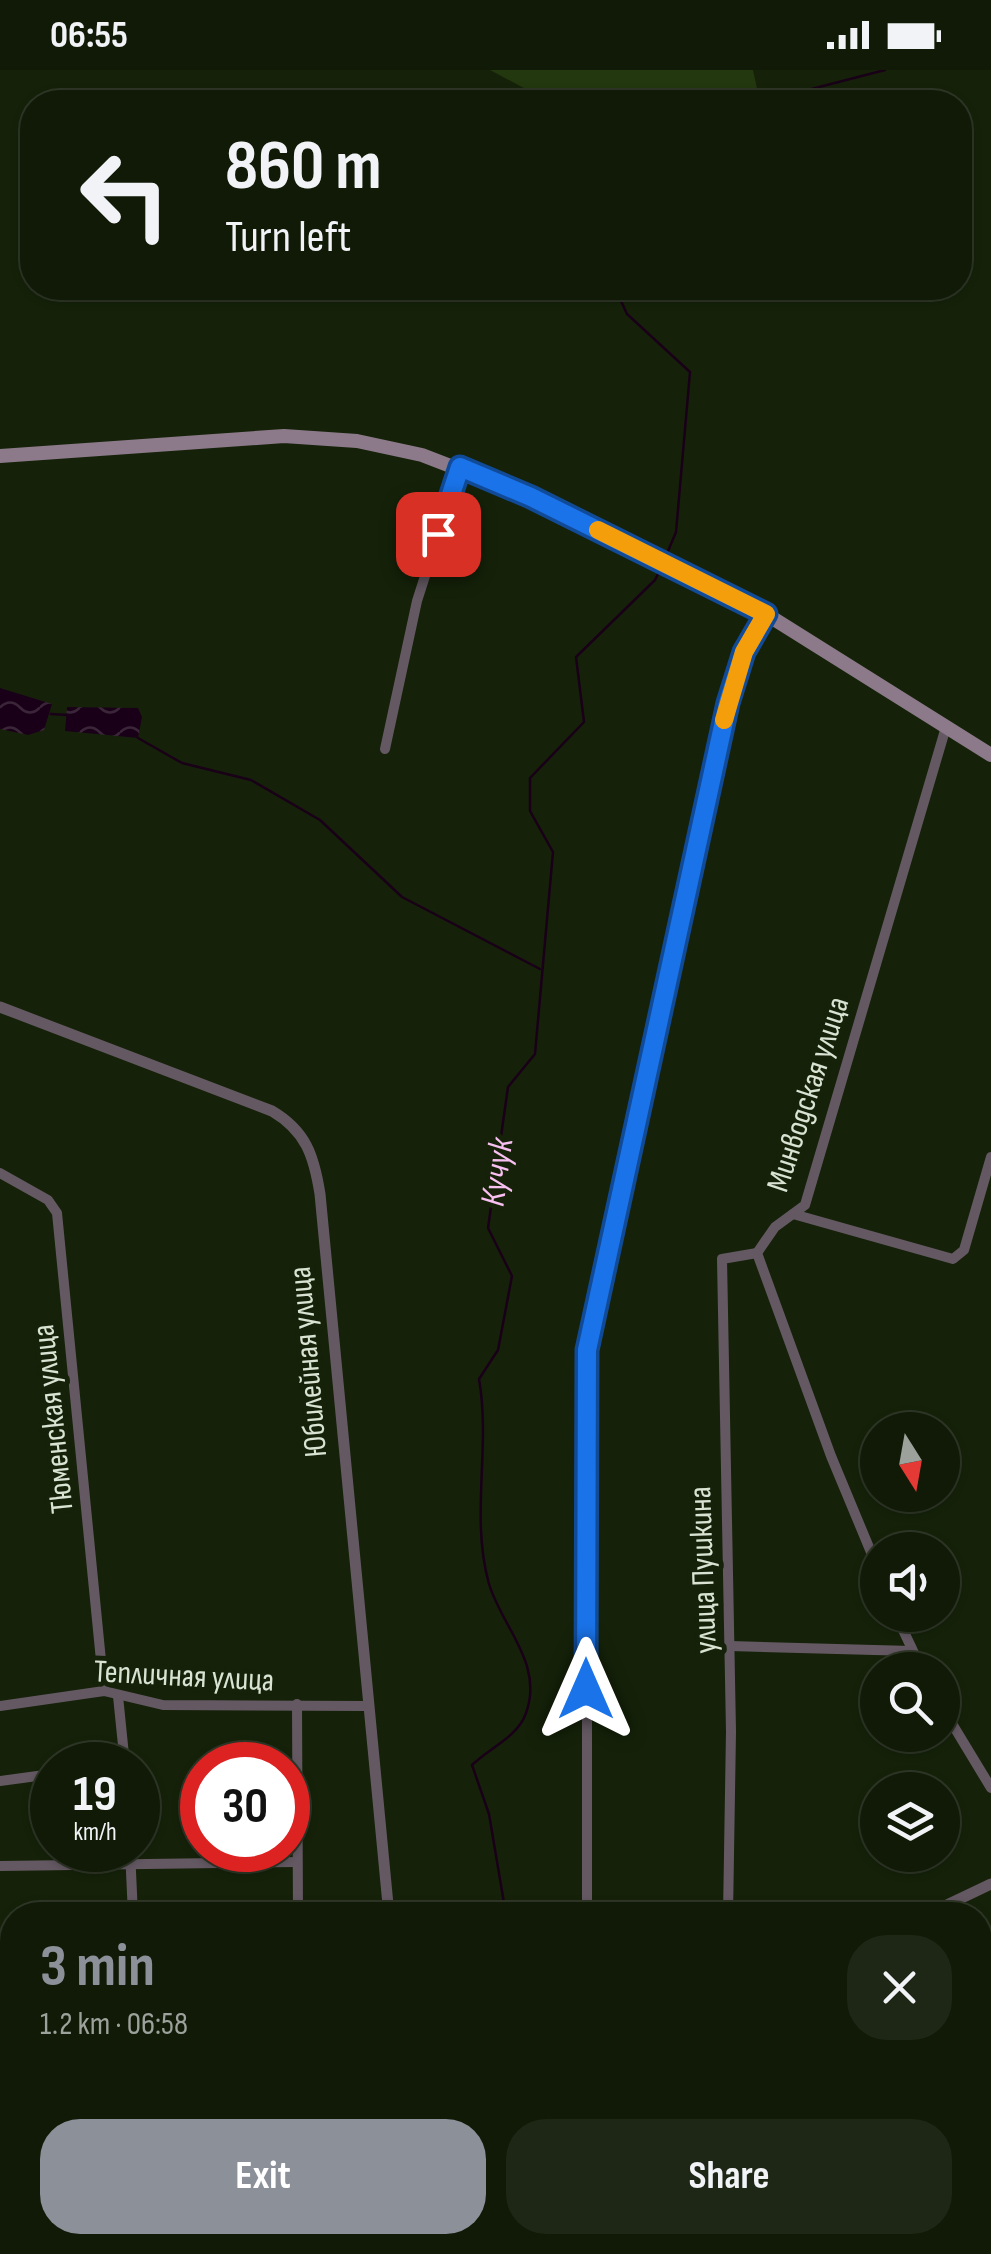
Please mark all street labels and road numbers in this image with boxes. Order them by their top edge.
street label: Минводская улица [759,992,858,1197]
street label: Юбилейная улица [281,1265,336,1459]
street label: Тюменская улица [24,1322,83,1515]
street label: улица Пушкина [681,1486,726,1654]
street label: Тепличная улица [93,1652,275,1701]

